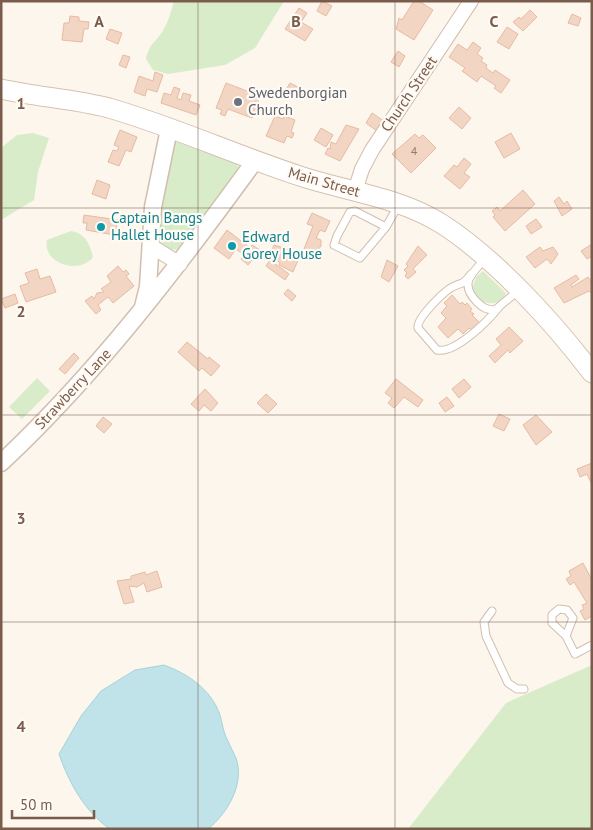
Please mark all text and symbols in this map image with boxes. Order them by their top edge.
text: A [94,11,104,31]
text: B [291,11,301,31]
text: C [490,11,499,31]
street label: Church Street [376,52,441,135]
place label: Swedenborgian Church [248,83,347,119]
text: 1 [16,93,26,113]
marker: Swedenborgian Church [232,96,244,108]
house number: 4 [411,143,418,158]
street label: Main Street [286,162,362,201]
place label: Captain Bangs Hallet House [111,208,202,244]
marker: Captain Bangs Hallet House [95,221,107,233]
place label: Edward Gorey House [242,227,322,263]
marker: Edward Gorey House [226,240,238,252]
text: 2 [16,301,26,321]
street label: Strawberry Lane [30,344,115,433]
text: 3 [16,508,26,528]
text: 4 [16,716,26,736]
scale bar [12,788,95,820]
text: 50 m [20,795,53,814]

